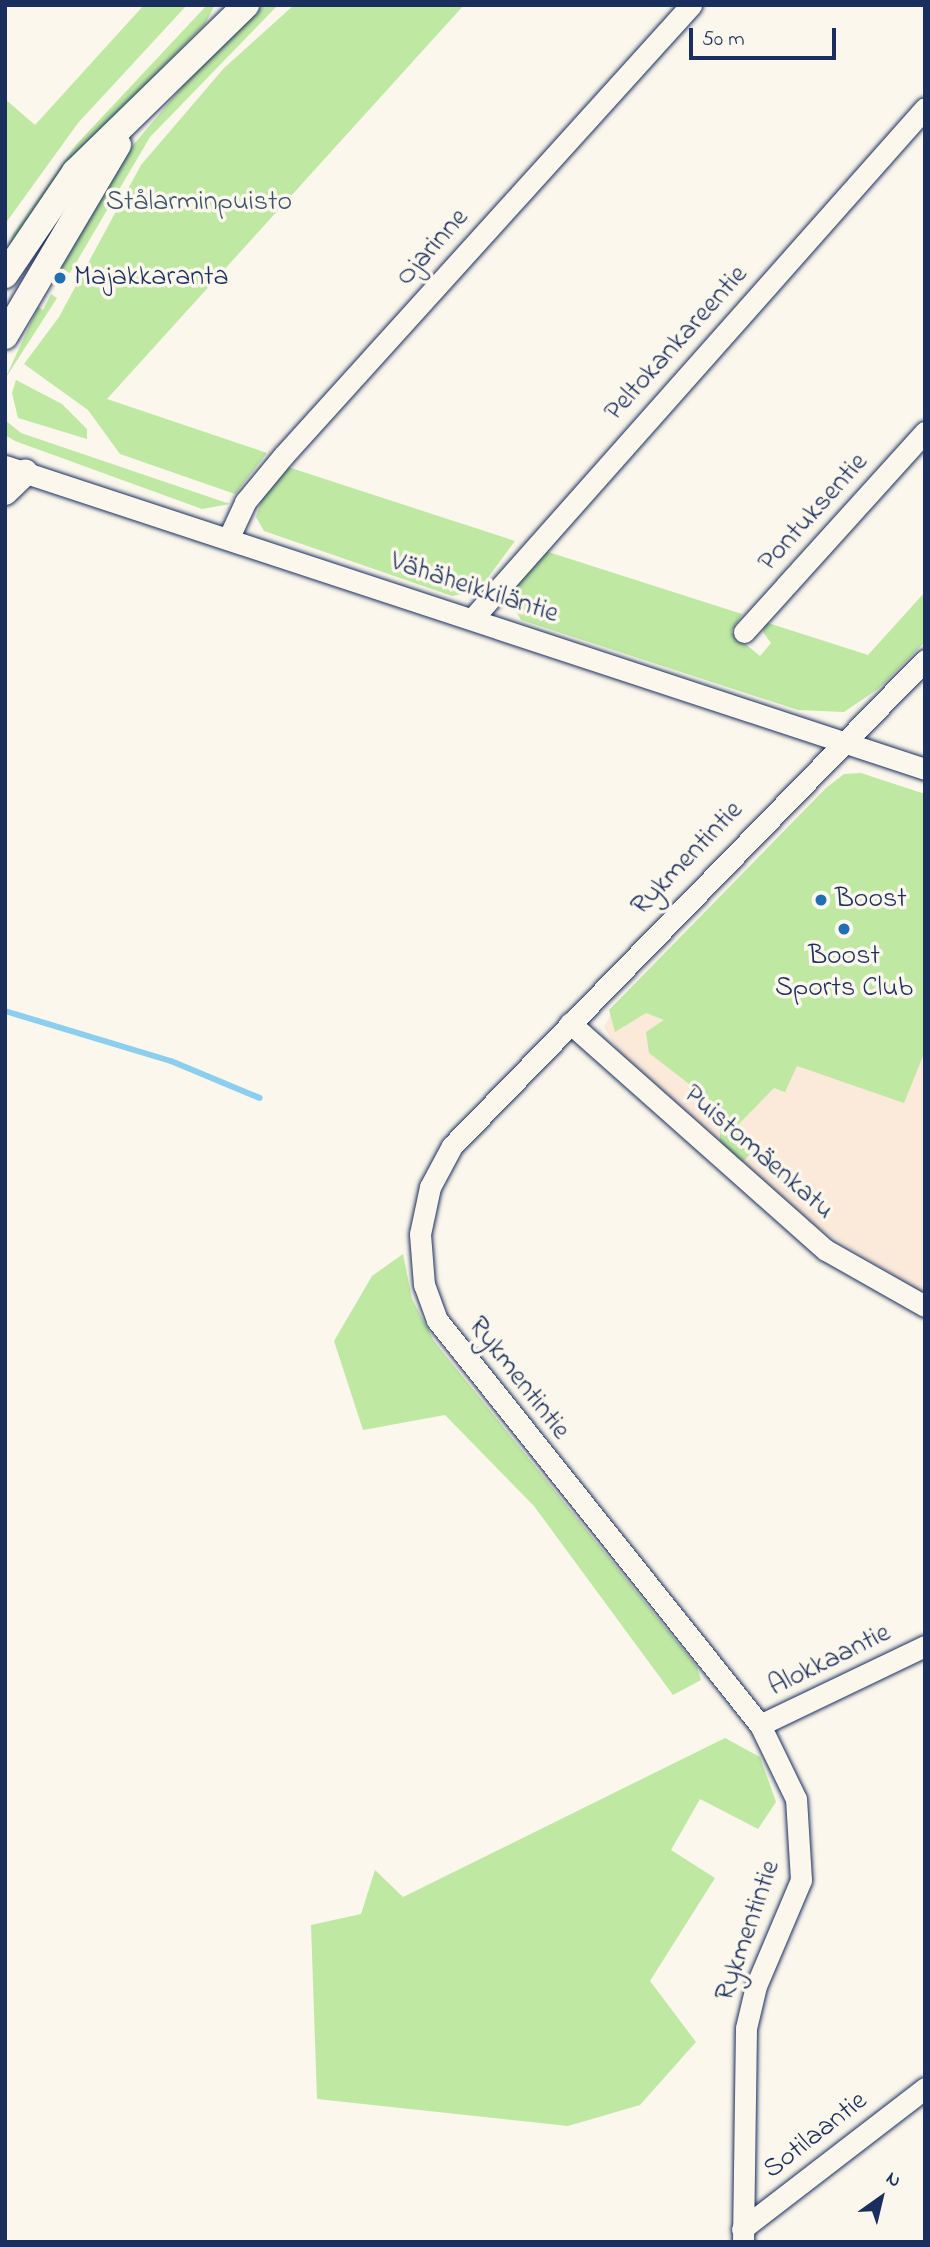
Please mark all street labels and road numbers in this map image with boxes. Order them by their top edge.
street label: Ojarinne [389,202,477,294]
street label: Peltokankareentie [598,259,756,429]
street label: Pontuksentie [752,447,876,579]
street label: Vähäheikkiläntie [386,546,562,632]
street label: Rykmentintie [625,795,751,923]
street label: Puistomäenkatu [676,1078,840,1228]
street label: Rykmentintie [460,1311,576,1447]
street label: Alokkaantie [764,1617,896,1705]
street label: Rykmentintie [709,1856,789,2006]
street label: Sotilaantie [757,2085,875,2187]

